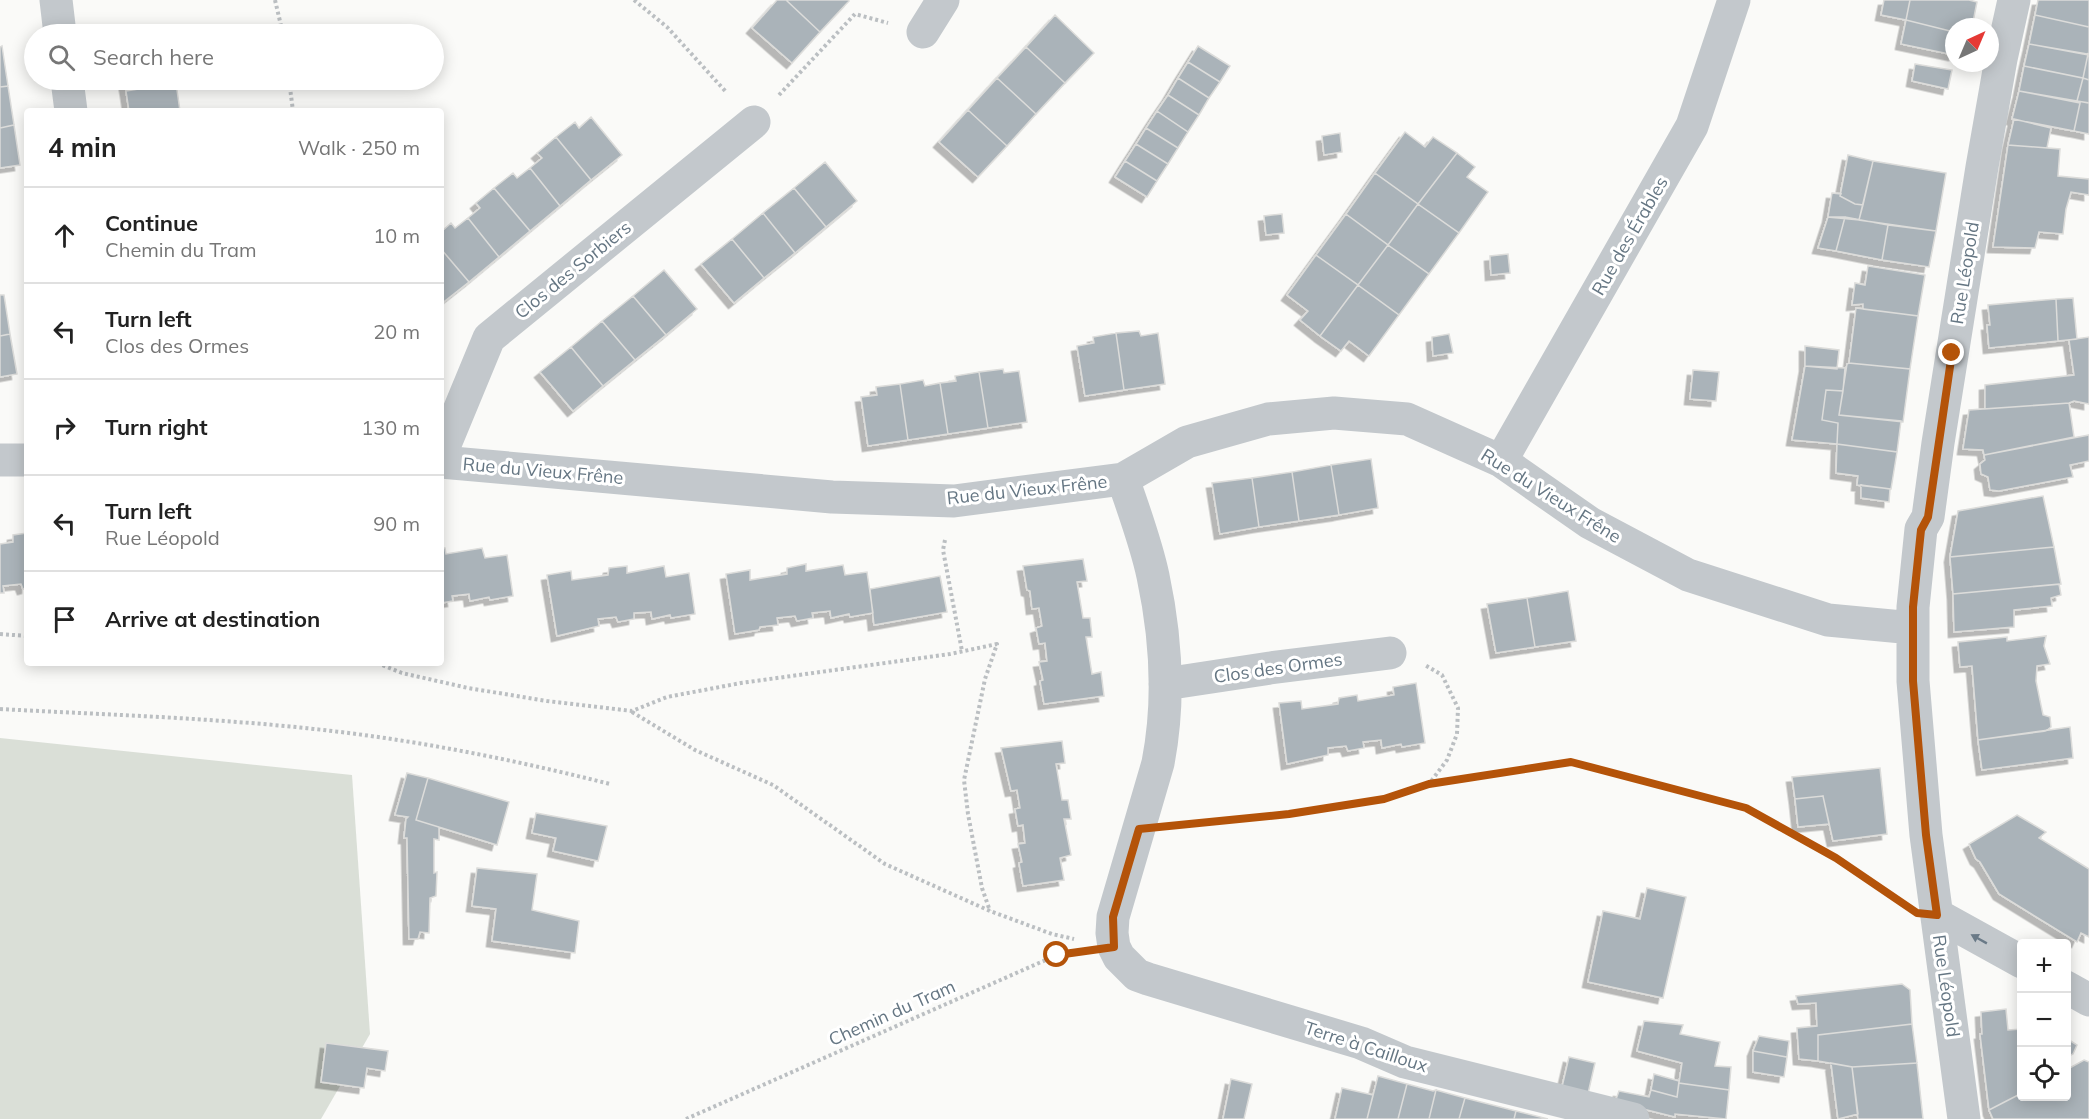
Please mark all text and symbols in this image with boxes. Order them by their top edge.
north arrow [1945,18,1999,72]
search box [24,24,444,90]
icon: search [45,41,78,74]
text: Search here [93,43,214,71]
text: 4 min [48,131,117,164]
text: Walk · 250 m [298,135,420,160]
street label: Rue des Érables [1586,172,1673,299]
text: Continue [105,209,198,237]
street label: Clos des Sorbiers [510,216,636,324]
icon: ahead [48,219,81,252]
street label: Rue Léopold [1945,220,1984,326]
text: 10 m [373,223,420,248]
text: Chemin du Tram [105,237,257,262]
text: Turn left [105,305,192,333]
icon: left [48,315,81,348]
text: 20 m [373,319,420,344]
text: Clos des Ormes [105,333,249,358]
route end [1938,339,1964,365]
icon: right [48,411,81,444]
text: Turn right [105,413,208,441]
text: 130 m [361,415,420,440]
street label: Rue du Vieux Frêne [1477,443,1626,548]
street label: Rue du Vieux Frêne [462,452,624,489]
street label: Rue du Vieux Frêne [946,470,1108,509]
text: Turn left [105,497,192,525]
icon: left [48,507,81,540]
text: 90 m [373,511,420,536]
text: Rue Léopold [105,525,220,550]
icon: arrive [48,603,81,636]
text: Arrive at destination [105,605,320,633]
street label: Clos des Ormes [1212,647,1344,688]
street label: Rue Léopold [1928,933,1965,1039]
one-way arrow [1970,934,1987,944]
map controls [2017,939,2071,1101]
button: + [2017,939,2071,993]
route start [1043,941,1069,967]
street label: Chemin du Tram [825,974,959,1051]
button: − [2017,993,2071,1047]
street label: Terre à Cailloux [1302,1016,1431,1077]
button: locate [2017,1047,2071,1101]

